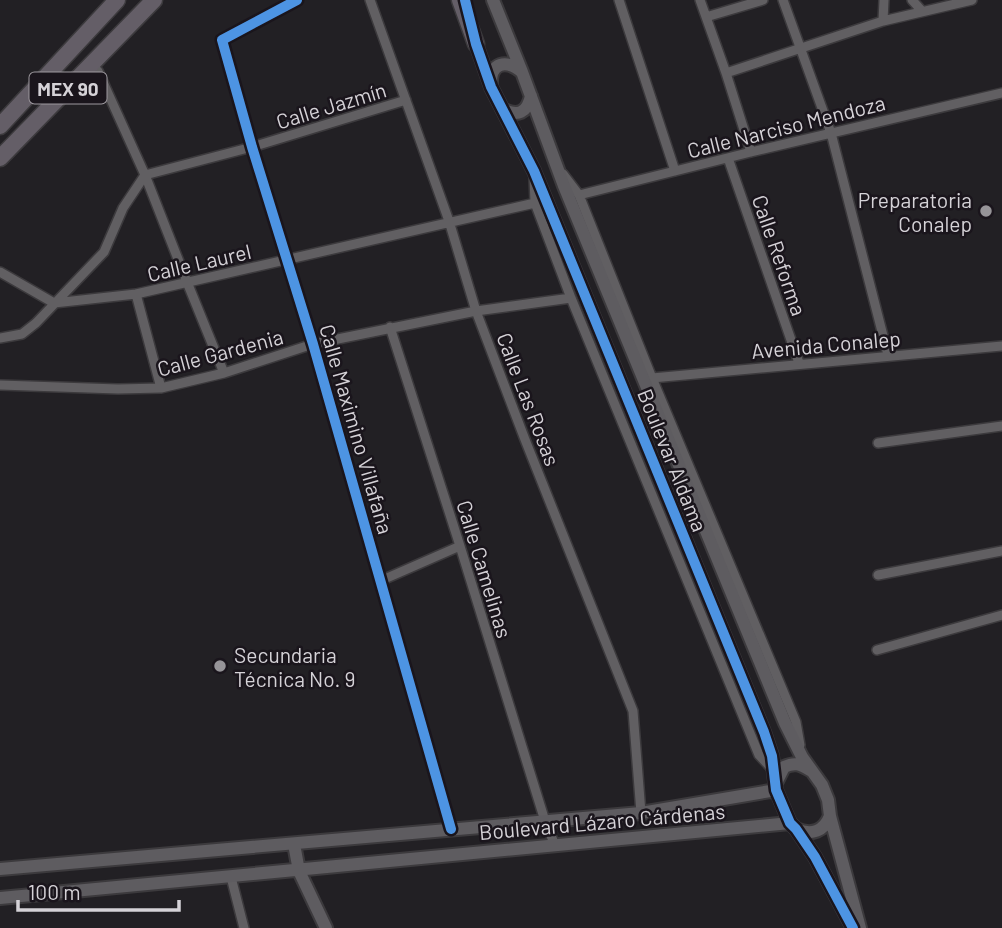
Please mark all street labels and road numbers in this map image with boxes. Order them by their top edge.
road number: MEX 90 [29,72,106,104]
street label: Calle Jazmín [273,76,389,134]
street label: Calle Narciso Mendoza [684,89,888,163]
street label: Calle Reforma [748,191,812,319]
street label: Calle Laurel [145,238,253,286]
street label: Calle Maximino Villafaña [315,321,399,537]
street label: Calle Gardenia [154,323,286,381]
street label: Avenida Conalep [750,325,902,363]
street label: Calle Las Rosas [492,329,566,469]
street label: Boulevar Aldama [633,385,713,535]
street label: Calle Camelinas [452,497,518,641]
street label: Boulevard Lázaro Cárdenas [478,798,726,844]

